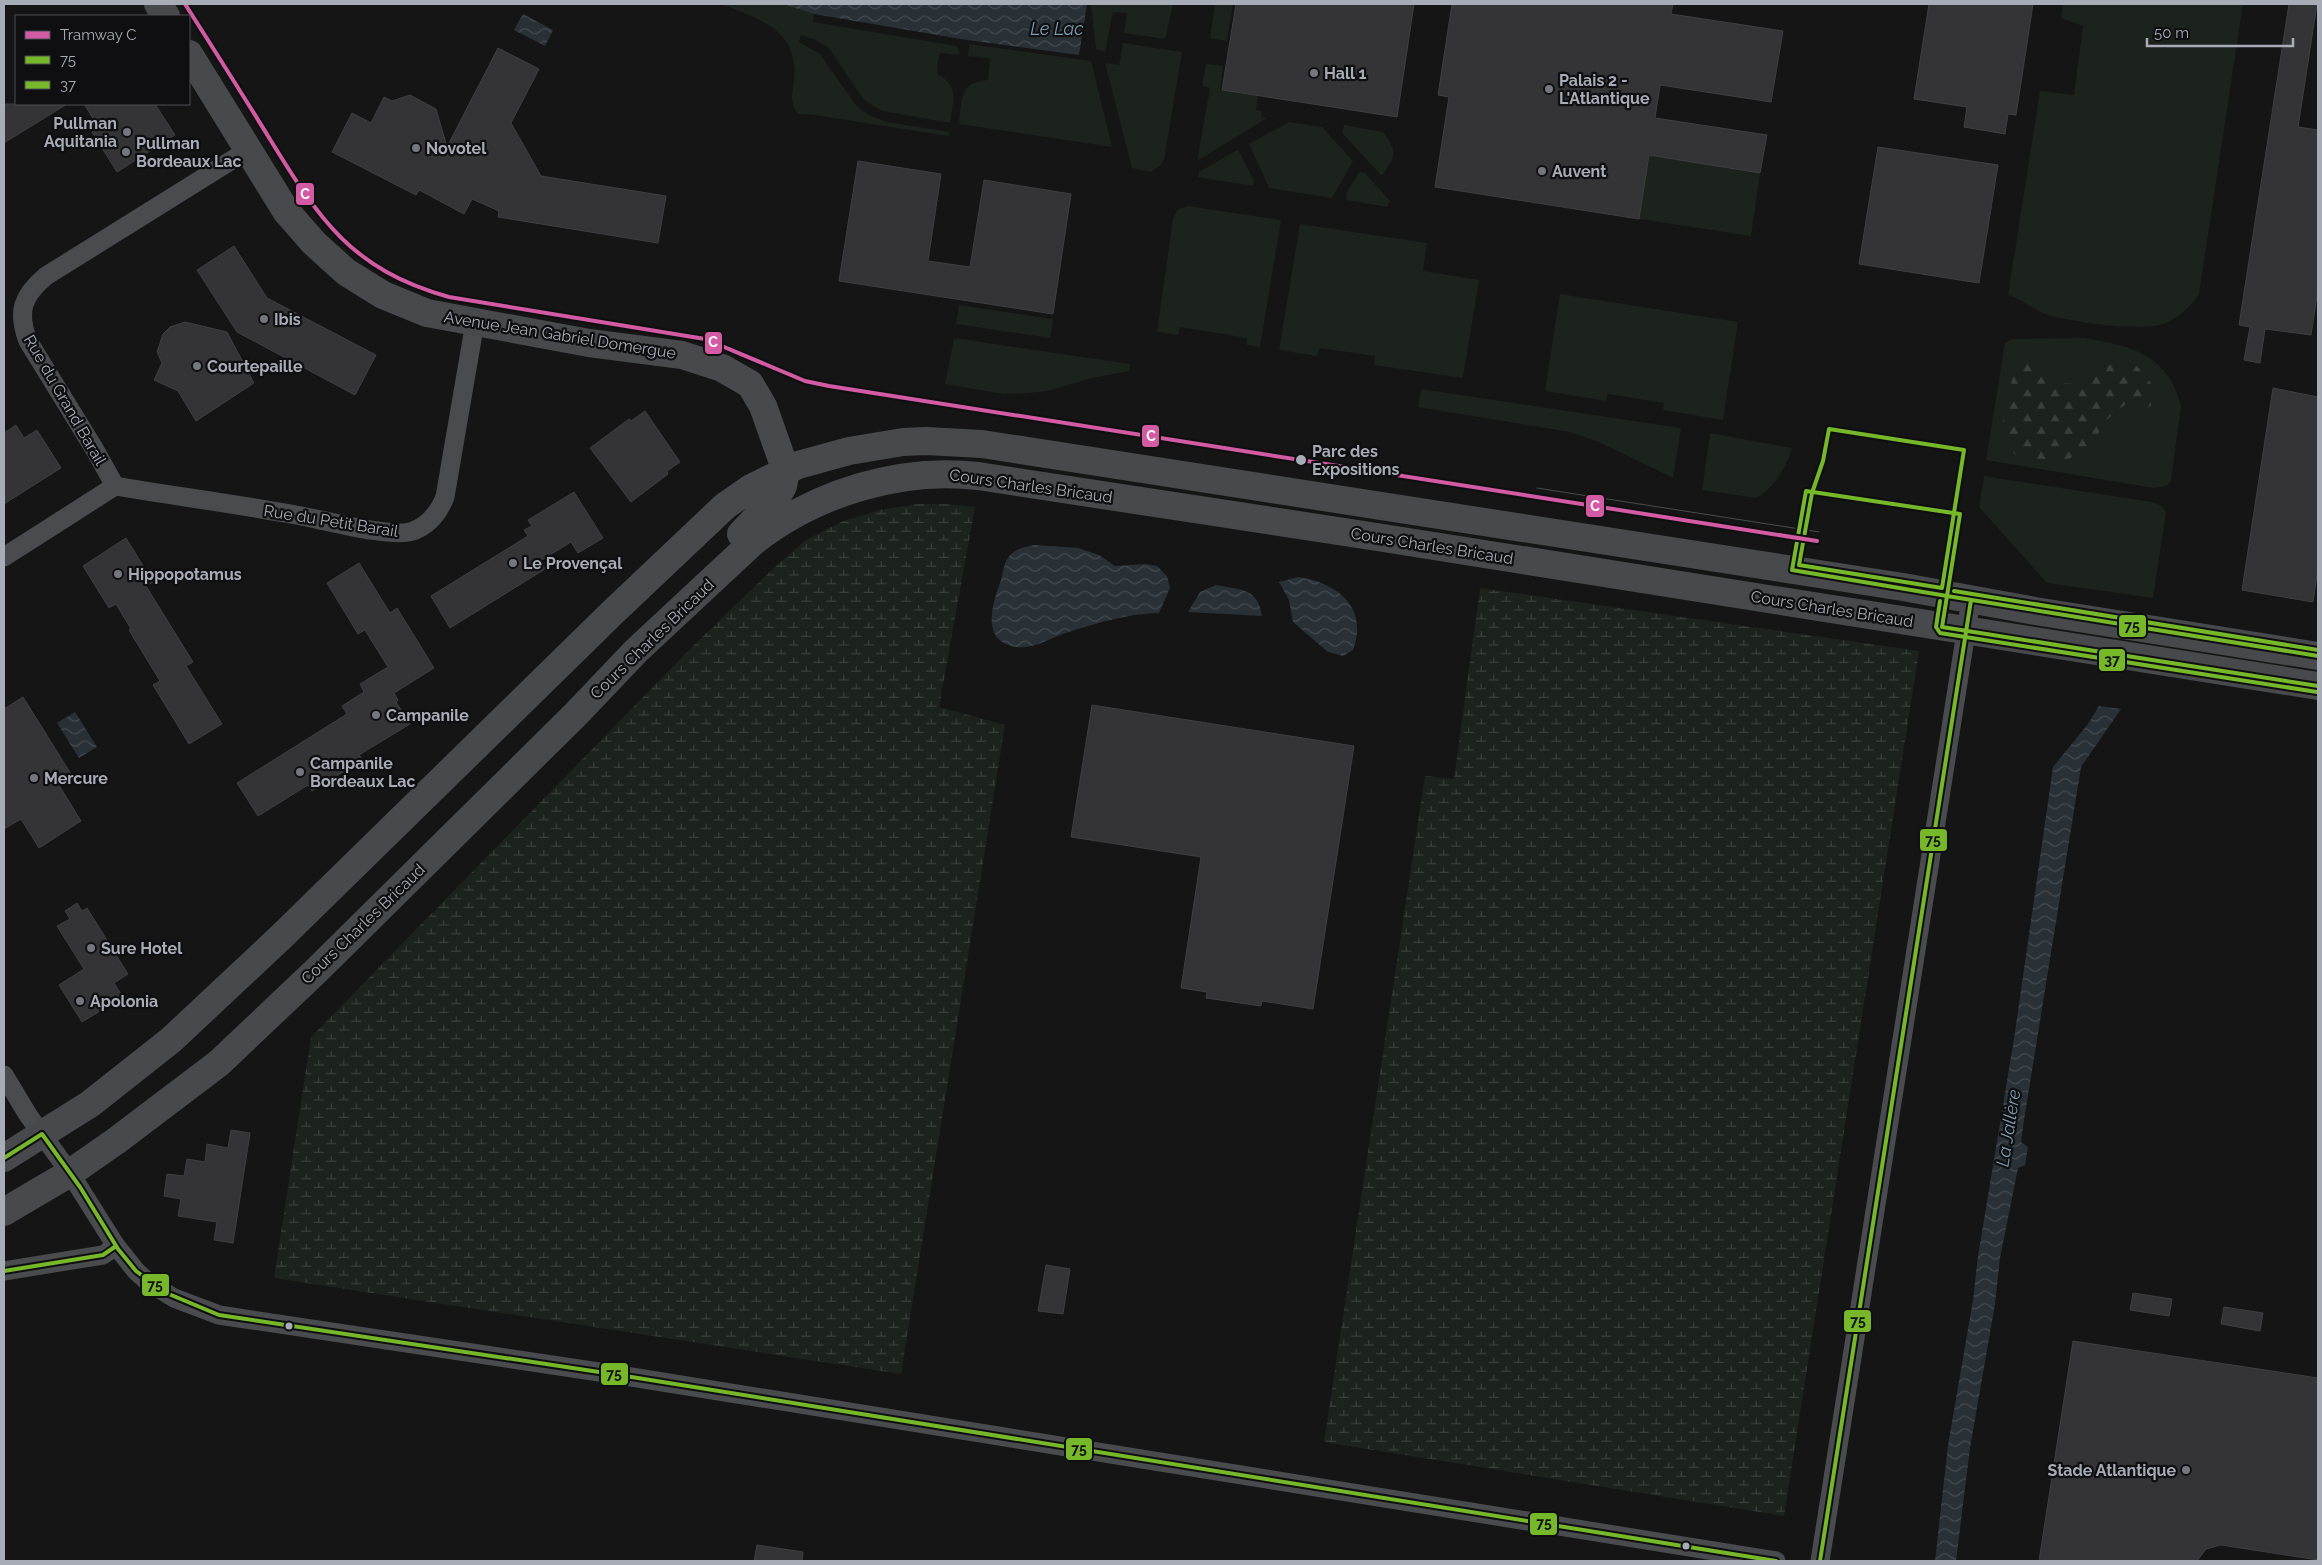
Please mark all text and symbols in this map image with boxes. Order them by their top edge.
legend [15,15,190,105]
scale bar [2147,15,2293,47]
water label: Le Lac [1030,18,1084,39]
text: 50 m [2154,24,2189,42]
text: Tramway C [60,26,137,44]
text: 75 [60,51,76,69]
place label: Hall 1 [1324,64,1367,83]
marker: Hall 1 [1308,67,1320,79]
place label: Palais 2 - L'Atlantique [1559,71,1650,108]
text: 37 [60,76,76,94]
marker: Palais 2 - L'Atlantique [1543,83,1555,95]
place label: Pullman Aquitania [44,114,117,151]
marker: Pullman Aquitania [121,126,133,138]
place label: Pullman Bordeaux Lac [136,134,242,171]
place label: Novotel [426,139,487,158]
marker: Novotel [410,142,422,154]
marker: Pullman Bordeaux Lac [120,146,132,158]
place label: Auvent [1552,162,1606,181]
marker: Auvent [1536,165,1548,177]
line badge: C [295,182,315,206]
text: C [300,186,310,202]
street label: Avenue Jean Gabriel Domergue [443,307,677,363]
place label: Ibis [274,310,301,329]
marker: Ibis [258,313,270,325]
street label: Rue du Grand Barail [20,331,110,469]
line badge: C [704,331,723,355]
text: C [708,334,718,350]
place label: Courtepaille [207,357,303,376]
marker: Courtepaille [191,360,203,372]
line badge: C [1141,424,1160,448]
text: C [1146,428,1156,444]
place label: Parc des Expositions [1312,442,1400,479]
marker: Parc des Expositions [1294,453,1308,467]
street label: Cours Charles Bricaud [948,465,1114,507]
line badge: C [1585,494,1605,518]
text: C [1590,498,1600,514]
street label: Rue du Petit Barail [262,501,400,541]
street label: Cours Charles Bricaud [1349,524,1515,568]
place label: Le Provençal [523,554,623,573]
marker: Le Provençal [507,557,519,569]
place label: Hippopotamus [128,565,242,584]
marker: Hippopotamus [112,568,124,580]
street label: Cours Charles Bricaud [586,575,718,703]
street label: Cours Charles Bricaud [1749,587,1915,631]
line badge: 75 [2118,614,2147,638]
text: 75 [2124,618,2140,634]
line badge: 37 [2098,648,2126,672]
text: 37 [2104,652,2120,668]
place label: Campanile [386,706,469,725]
marker: Campanile [370,709,382,721]
place label: Campanile Bordeaux Lac [310,754,416,791]
marker: Campanile Bordeaux Lac [294,766,306,778]
place label: Mercure [44,769,108,788]
marker: Mercure [28,772,40,784]
line badge: 75 [1919,828,1948,852]
text: 75 [1925,832,1941,848]
street label: Cours Charles Bricaud [297,860,429,988]
place label: Sure Hotel [101,939,183,958]
marker: Sure Hotel [85,942,97,954]
place label: Apolonia [90,992,158,1011]
marker: Apolonia [74,995,86,1007]
water label: La Jallère [1992,1087,2025,1168]
line badge: 75 [141,1273,170,1297]
text: 75 [147,1277,163,1293]
line badge: 75 [1843,1309,1872,1333]
text: 75 [1850,1313,1866,1329]
unlabelled marker [284,1321,294,1331]
line badge: 75 [600,1362,629,1386]
text: 75 [606,1366,622,1382]
line badge: 75 [1065,1437,1093,1461]
text: 75 [1071,1441,1087,1457]
place label: Stade Atlantique [2048,1461,2176,1480]
marker: Stade Atlantique [2180,1464,2192,1476]
line badge: 75 [1529,1512,1558,1536]
text: 75 [1536,1515,1552,1531]
unlabelled marker [1681,1541,1691,1551]

